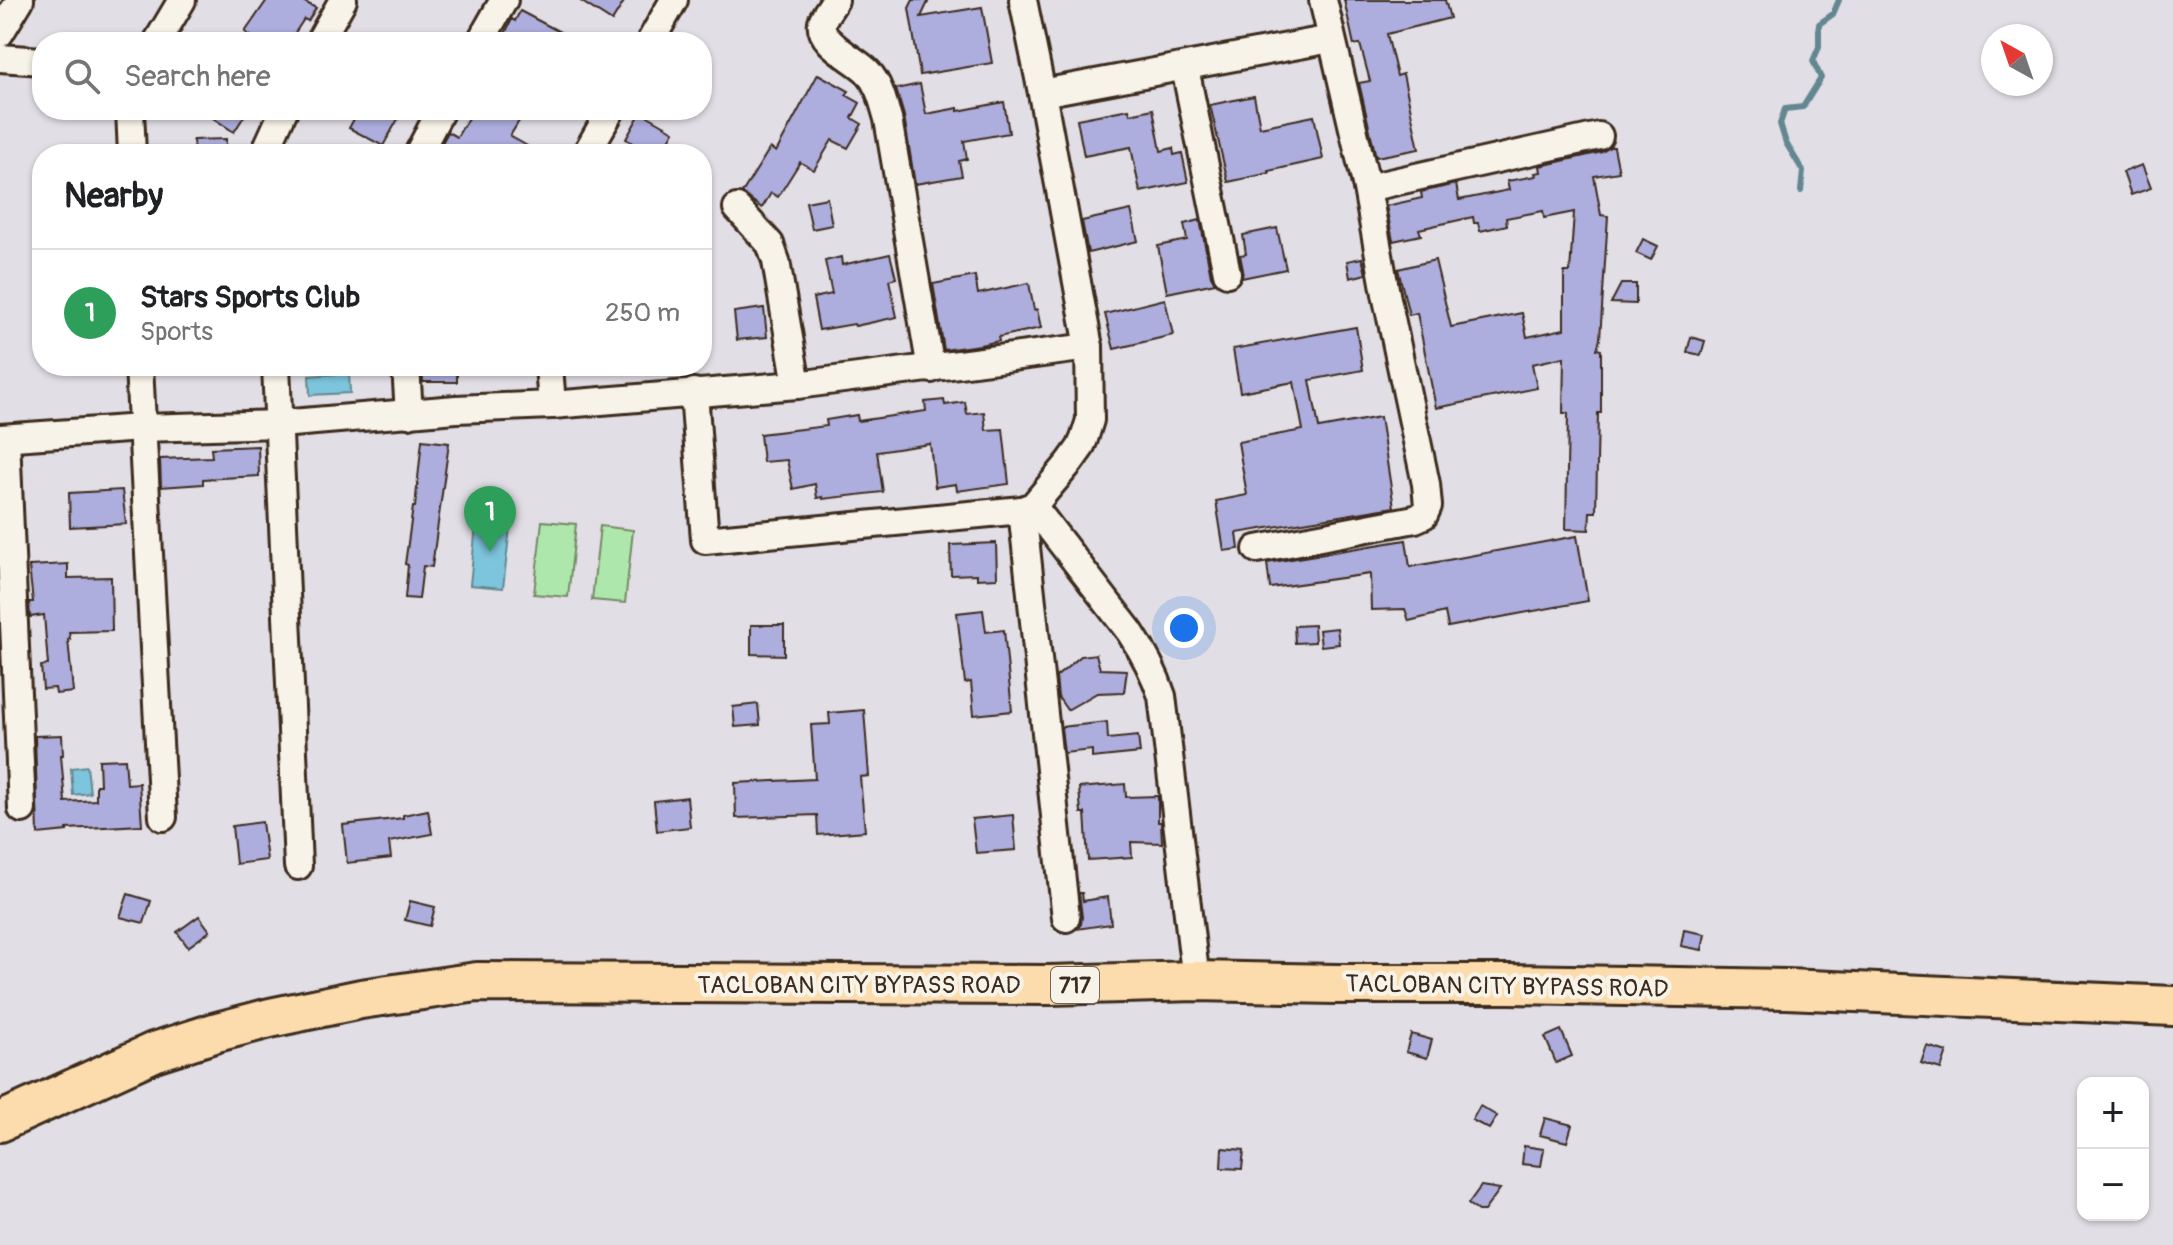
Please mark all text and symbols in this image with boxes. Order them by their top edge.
north arrow [1981,24,2053,96]
search box [32,32,712,120]
icon: search [60,54,104,98]
text: Search here [124,58,271,95]
text: Nearby [64,175,163,218]
text: Stars Sports Club [140,279,360,316]
text: 1 [85,297,95,329]
text: 250 m [605,297,680,329]
text: Sports [140,316,213,348]
pin: 1 [464,486,516,552]
your location [1164,608,1204,648]
road number: 717 [1051,967,1099,1003]
street label: TACLOBAN CITY BYPASS ROAD [1345,969,1669,1004]
street label: TACLOBAN CITY BYPASS ROAD [697,971,1021,1000]
map controls [2077,1077,2149,1221]
button: + [2077,1077,2149,1149]
button: − [2077,1149,2149,1221]

